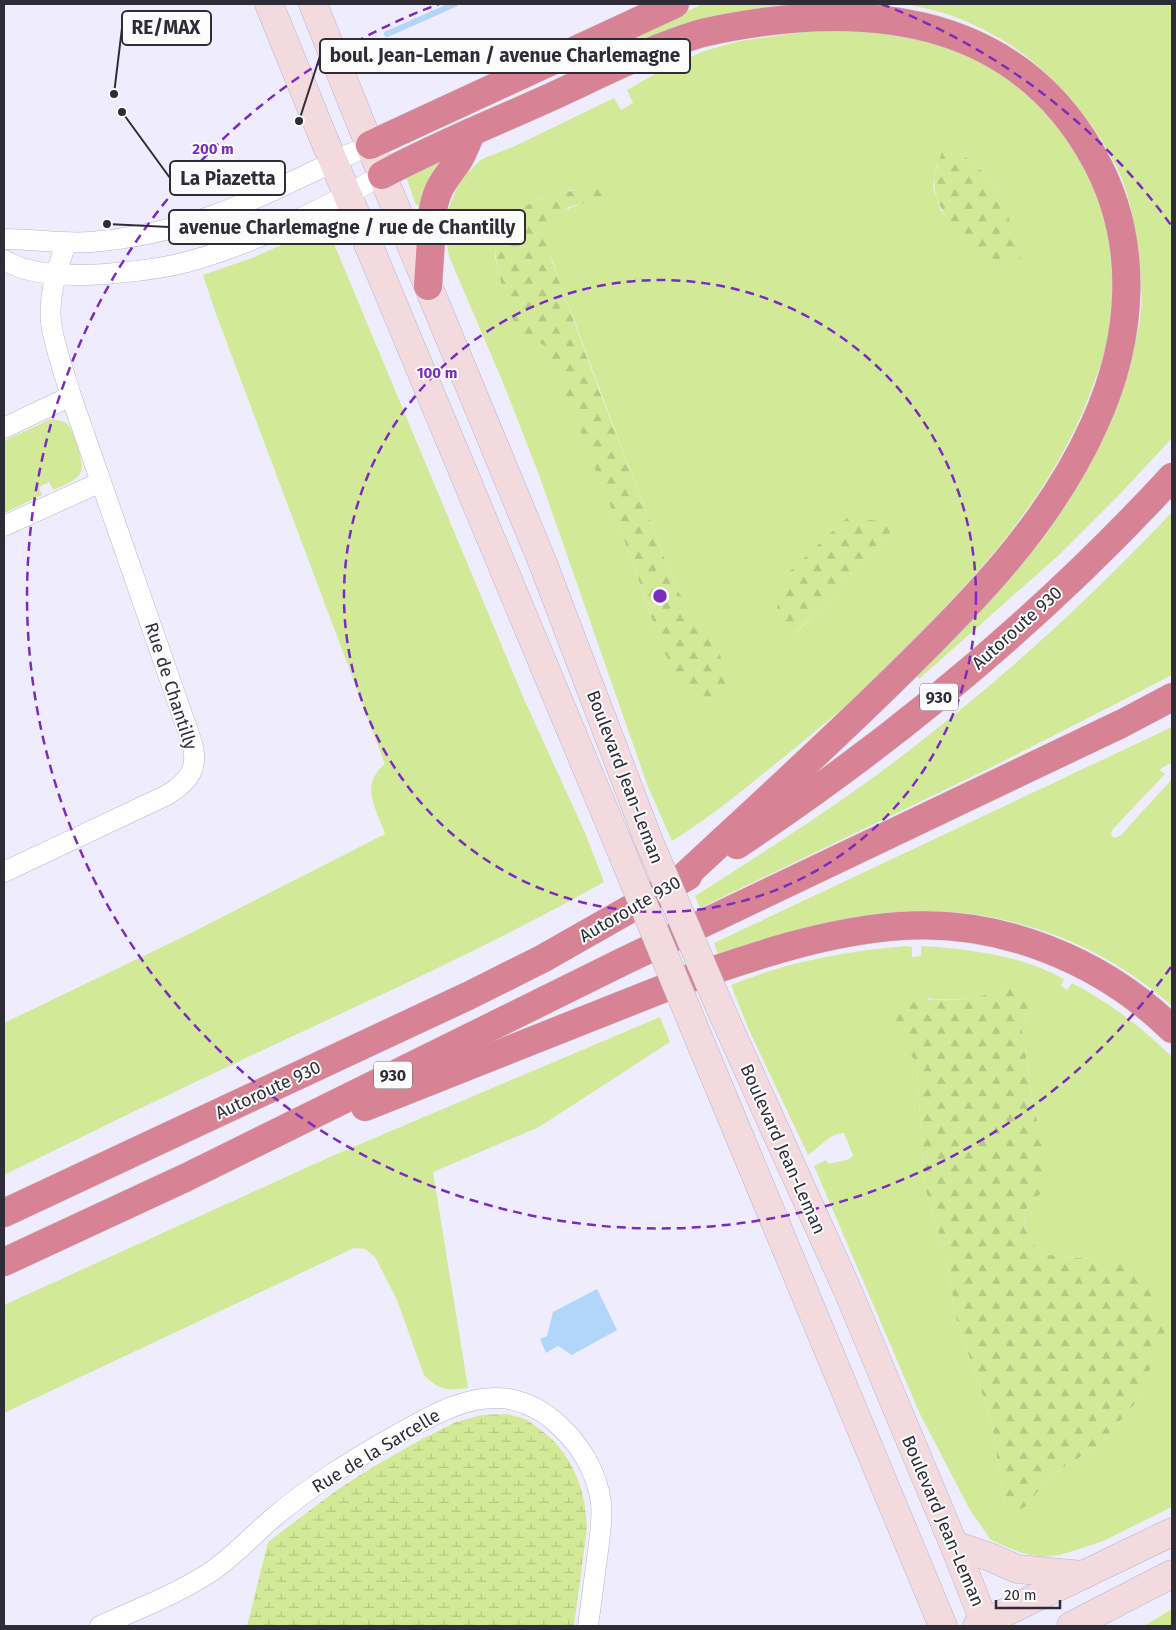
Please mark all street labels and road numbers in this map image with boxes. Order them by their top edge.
street label: Autoroute 930 [967,582,1067,674]
street label: Rue de Chantilly [140,619,202,753]
road number: 930 [920,684,958,710]
street label: Boulevard Jean-Leman [582,687,668,867]
street label: Autoroute 930 [575,871,685,947]
street label: Autoroute 930 [212,1056,324,1124]
street label: Boulevard Jean-Leman [736,1060,830,1238]
road number: 930 [374,1062,412,1088]
street label: Rue de la Sarcelle [308,1404,444,1498]
street label: Boulevard Jean-Leman [897,1432,989,1610]

